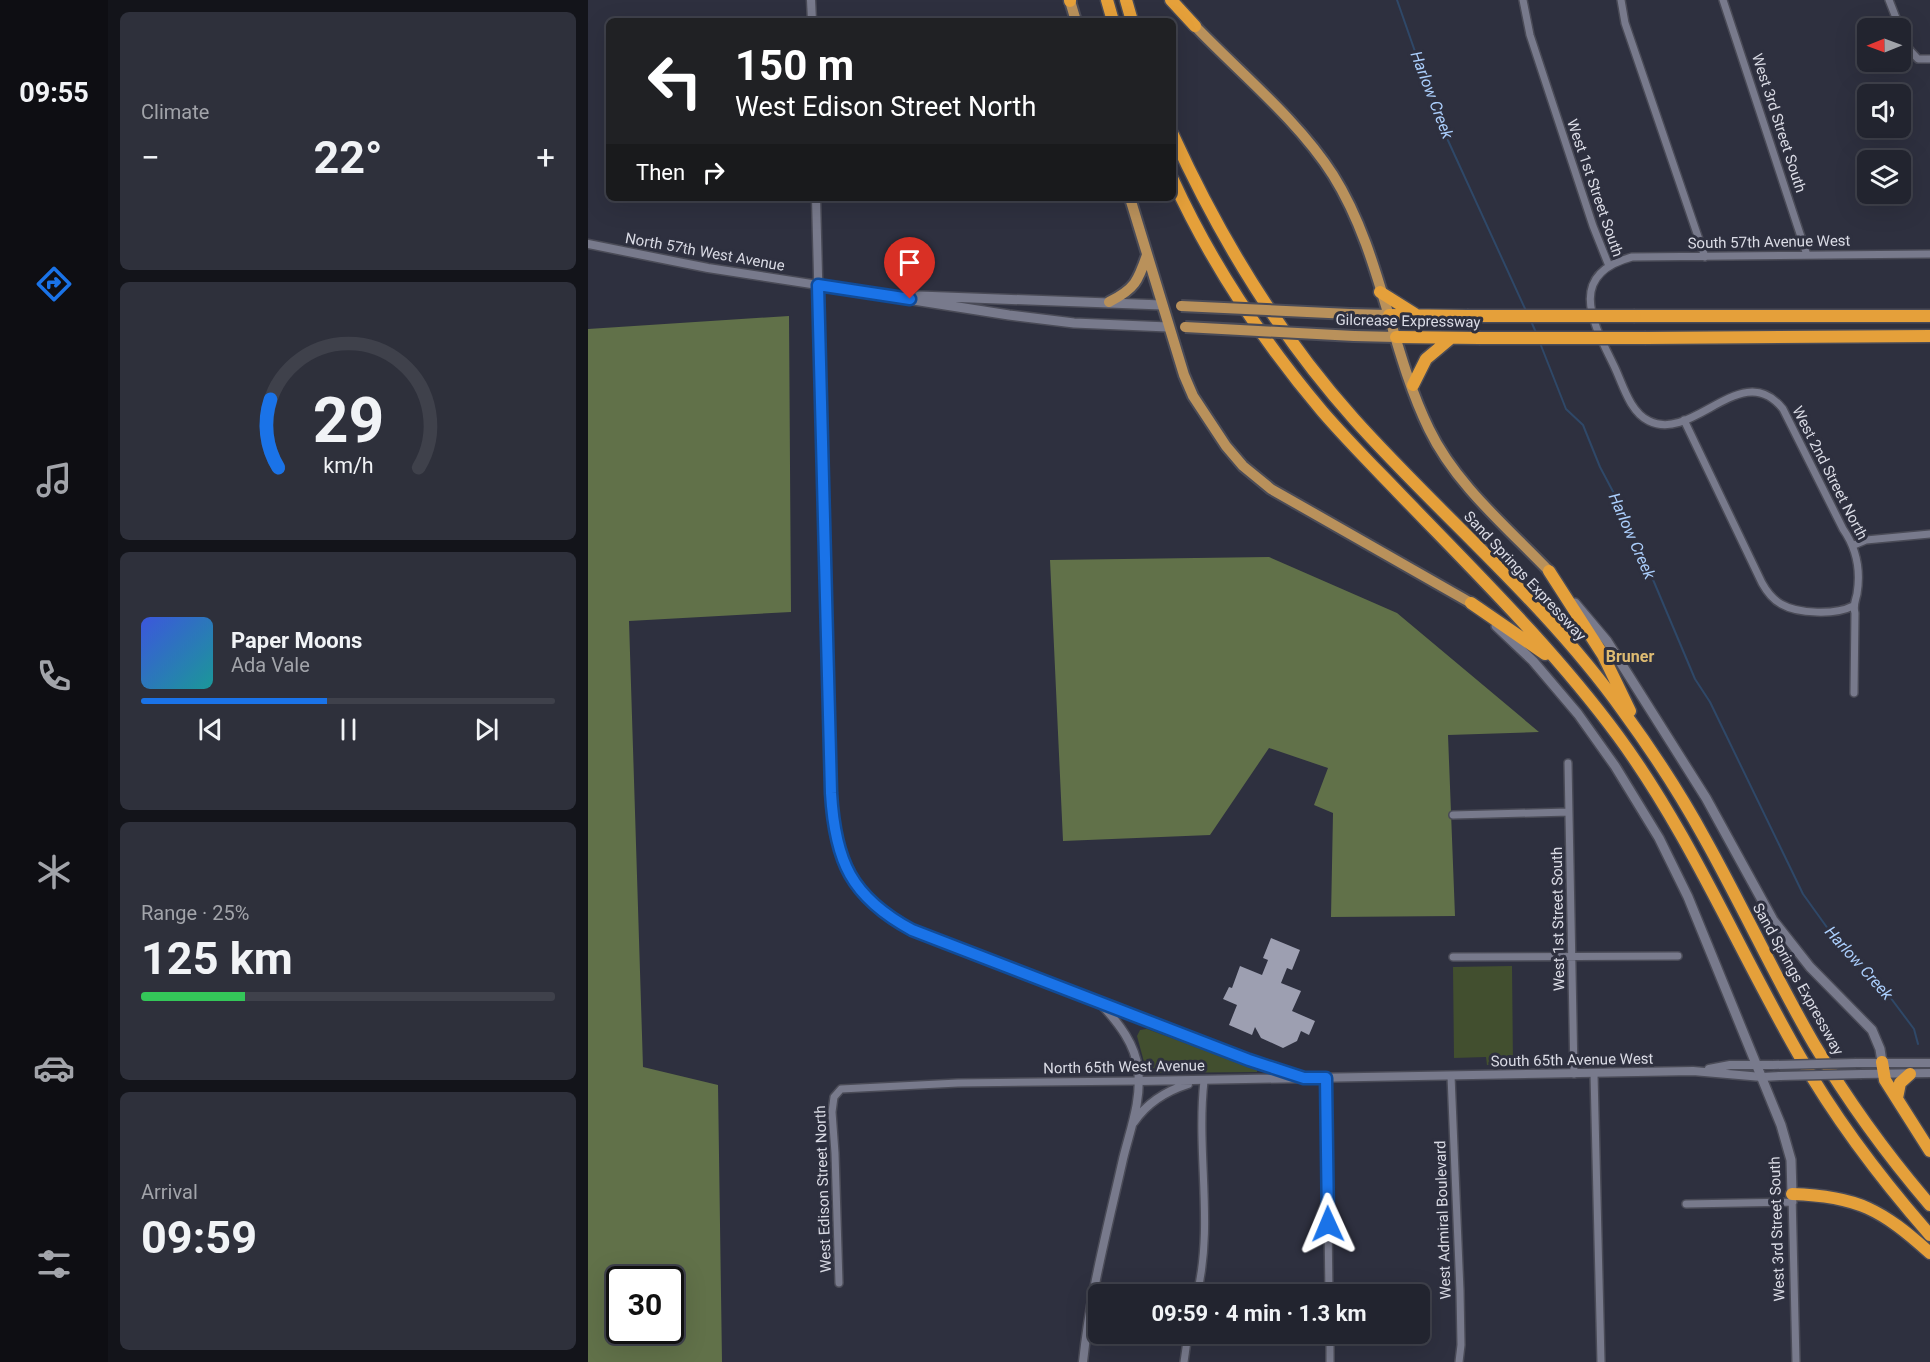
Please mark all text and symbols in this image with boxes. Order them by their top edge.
north arrow [1857,18,1911,72]
map controls [1857,18,1911,204]
text: 150 m [735,41,854,90]
icon: left [636,42,714,120]
water label: Harlow Creek [1407,48,1458,143]
street label: West 3rd Street South [1748,51,1810,195]
text: 09:55 [19,77,89,109]
button: sound [1857,84,1911,138]
text: West Edison Street North [735,91,1036,123]
text: Climate [141,100,209,124]
street label: West 1st Street South [1563,117,1627,259]
text: 22° [313,131,383,184]
text: − [141,138,160,177]
text: + [536,138,555,177]
button: layers [1857,150,1911,204]
icon: right [697,156,730,189]
text: Then [636,160,685,185]
street label: North 57th West Avenue [624,229,786,275]
street label: South 57th Avenue West [1687,232,1851,252]
pin [884,237,935,299]
icon: arrive [893,246,926,279]
icon: directions [33,263,75,305]
street label: Gilcrease Expressway [1335,311,1481,331]
text: 29 [312,384,384,457]
street label: West 2nd Street North [1789,403,1871,543]
text: km/h [323,453,373,478]
icon: music [33,459,75,501]
water label: Harlow Creek [1605,490,1660,583]
street label: Sand Springs Expressway [1460,507,1590,645]
text: Paper Moons [231,628,362,653]
district label: Bruner [1606,647,1654,666]
text: Ada Vale [231,653,310,677]
icon: phone [33,655,75,697]
icon: previous [194,713,227,746]
icon: pause [332,713,365,746]
icon: next [470,713,503,746]
street label: West 1st Street South [1548,847,1568,991]
icon: climate [33,851,75,893]
street label: Sand Springs Expressway [1749,900,1847,1058]
text: Range · 25% [141,901,249,925]
water label: Harlow Creek [1821,922,1898,1005]
text: 125 km [141,932,293,985]
icon: car [33,1047,75,1089]
street label: South 65th Avenue West [1490,1050,1654,1070]
street label: North 65th West Avenue [1043,1057,1205,1077]
street label: West Edison Street North [811,1105,835,1273]
street label: West Admiral Boulevard [1431,1140,1455,1300]
street label: West 3rd Street South [1765,1156,1789,1302]
text: Arrival [141,1180,198,1204]
position arrow [1296,1192,1360,1256]
text: 09:59 [141,1211,257,1264]
icon: filters [33,1243,75,1285]
speed limit sign: 30 [606,1266,684,1344]
text: 09:59 · 4 min · 1.3 km [1151,1301,1367,1326]

